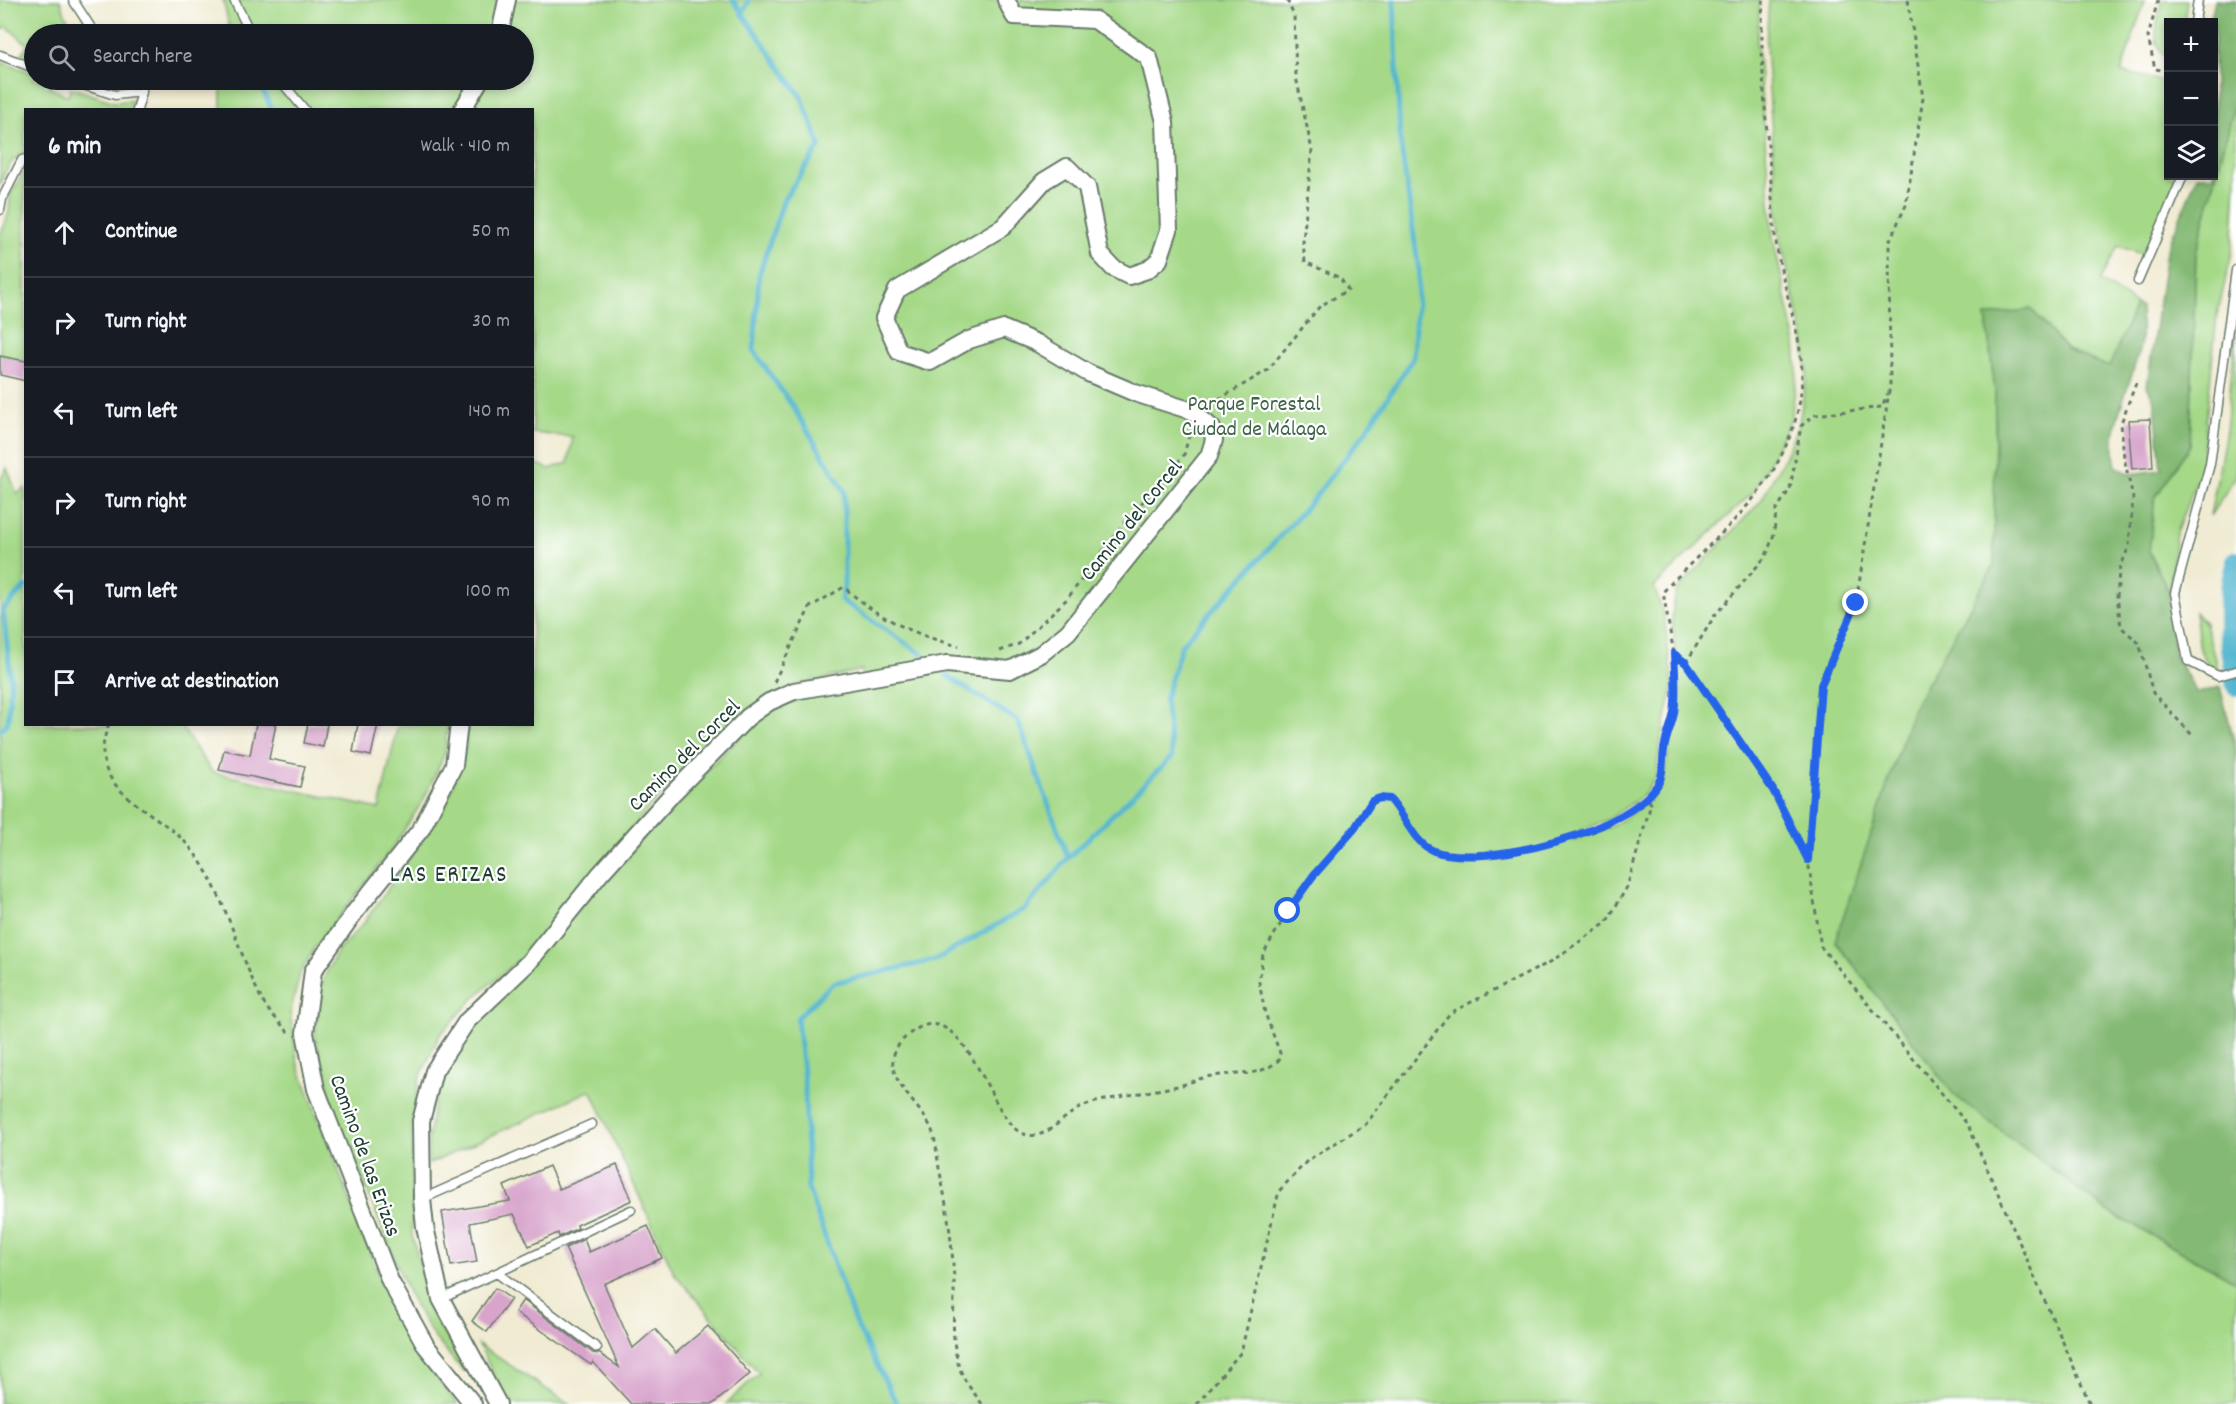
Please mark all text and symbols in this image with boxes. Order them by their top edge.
map controls [2164,18,2218,180]
button: + [2164,18,2218,72]
search box [24,24,534,90]
icon: search [45,41,78,74]
text: Search here [93,42,192,73]
button: − [2164,72,2218,126]
button: layers [2164,126,2218,180]
text: 6 min [48,129,101,166]
text: Walk · 410 m [421,133,510,161]
icon: ahead [48,216,81,249]
text: Continue [105,217,177,248]
text: 50 m [472,218,510,246]
icon: right [48,306,81,339]
text: Turn right [105,307,187,338]
text: 30 m [472,308,510,336]
park label: Parque Forestal Ciudad de Málaga [1182,390,1327,446]
icon: left [48,396,81,429]
text: Turn left [105,397,177,428]
text: 140 m [468,398,510,426]
street label: Camino del Corcel [1074,454,1191,589]
icon: right [48,486,81,519]
text: Turn right [105,487,187,518]
text: 90 m [472,488,510,516]
icon: left [48,576,81,609]
text: Turn left [105,577,177,608]
text: 100 m [466,578,510,606]
route end [1842,589,1868,615]
icon: arrive [48,666,81,699]
text: Arrive at destination [105,667,279,698]
street label: Camino del Corcel [622,693,749,820]
district label: LAS ERIZAS [390,859,508,893]
route start [1274,897,1300,923]
street label: Camino de las Erizas [320,1071,407,1242]

